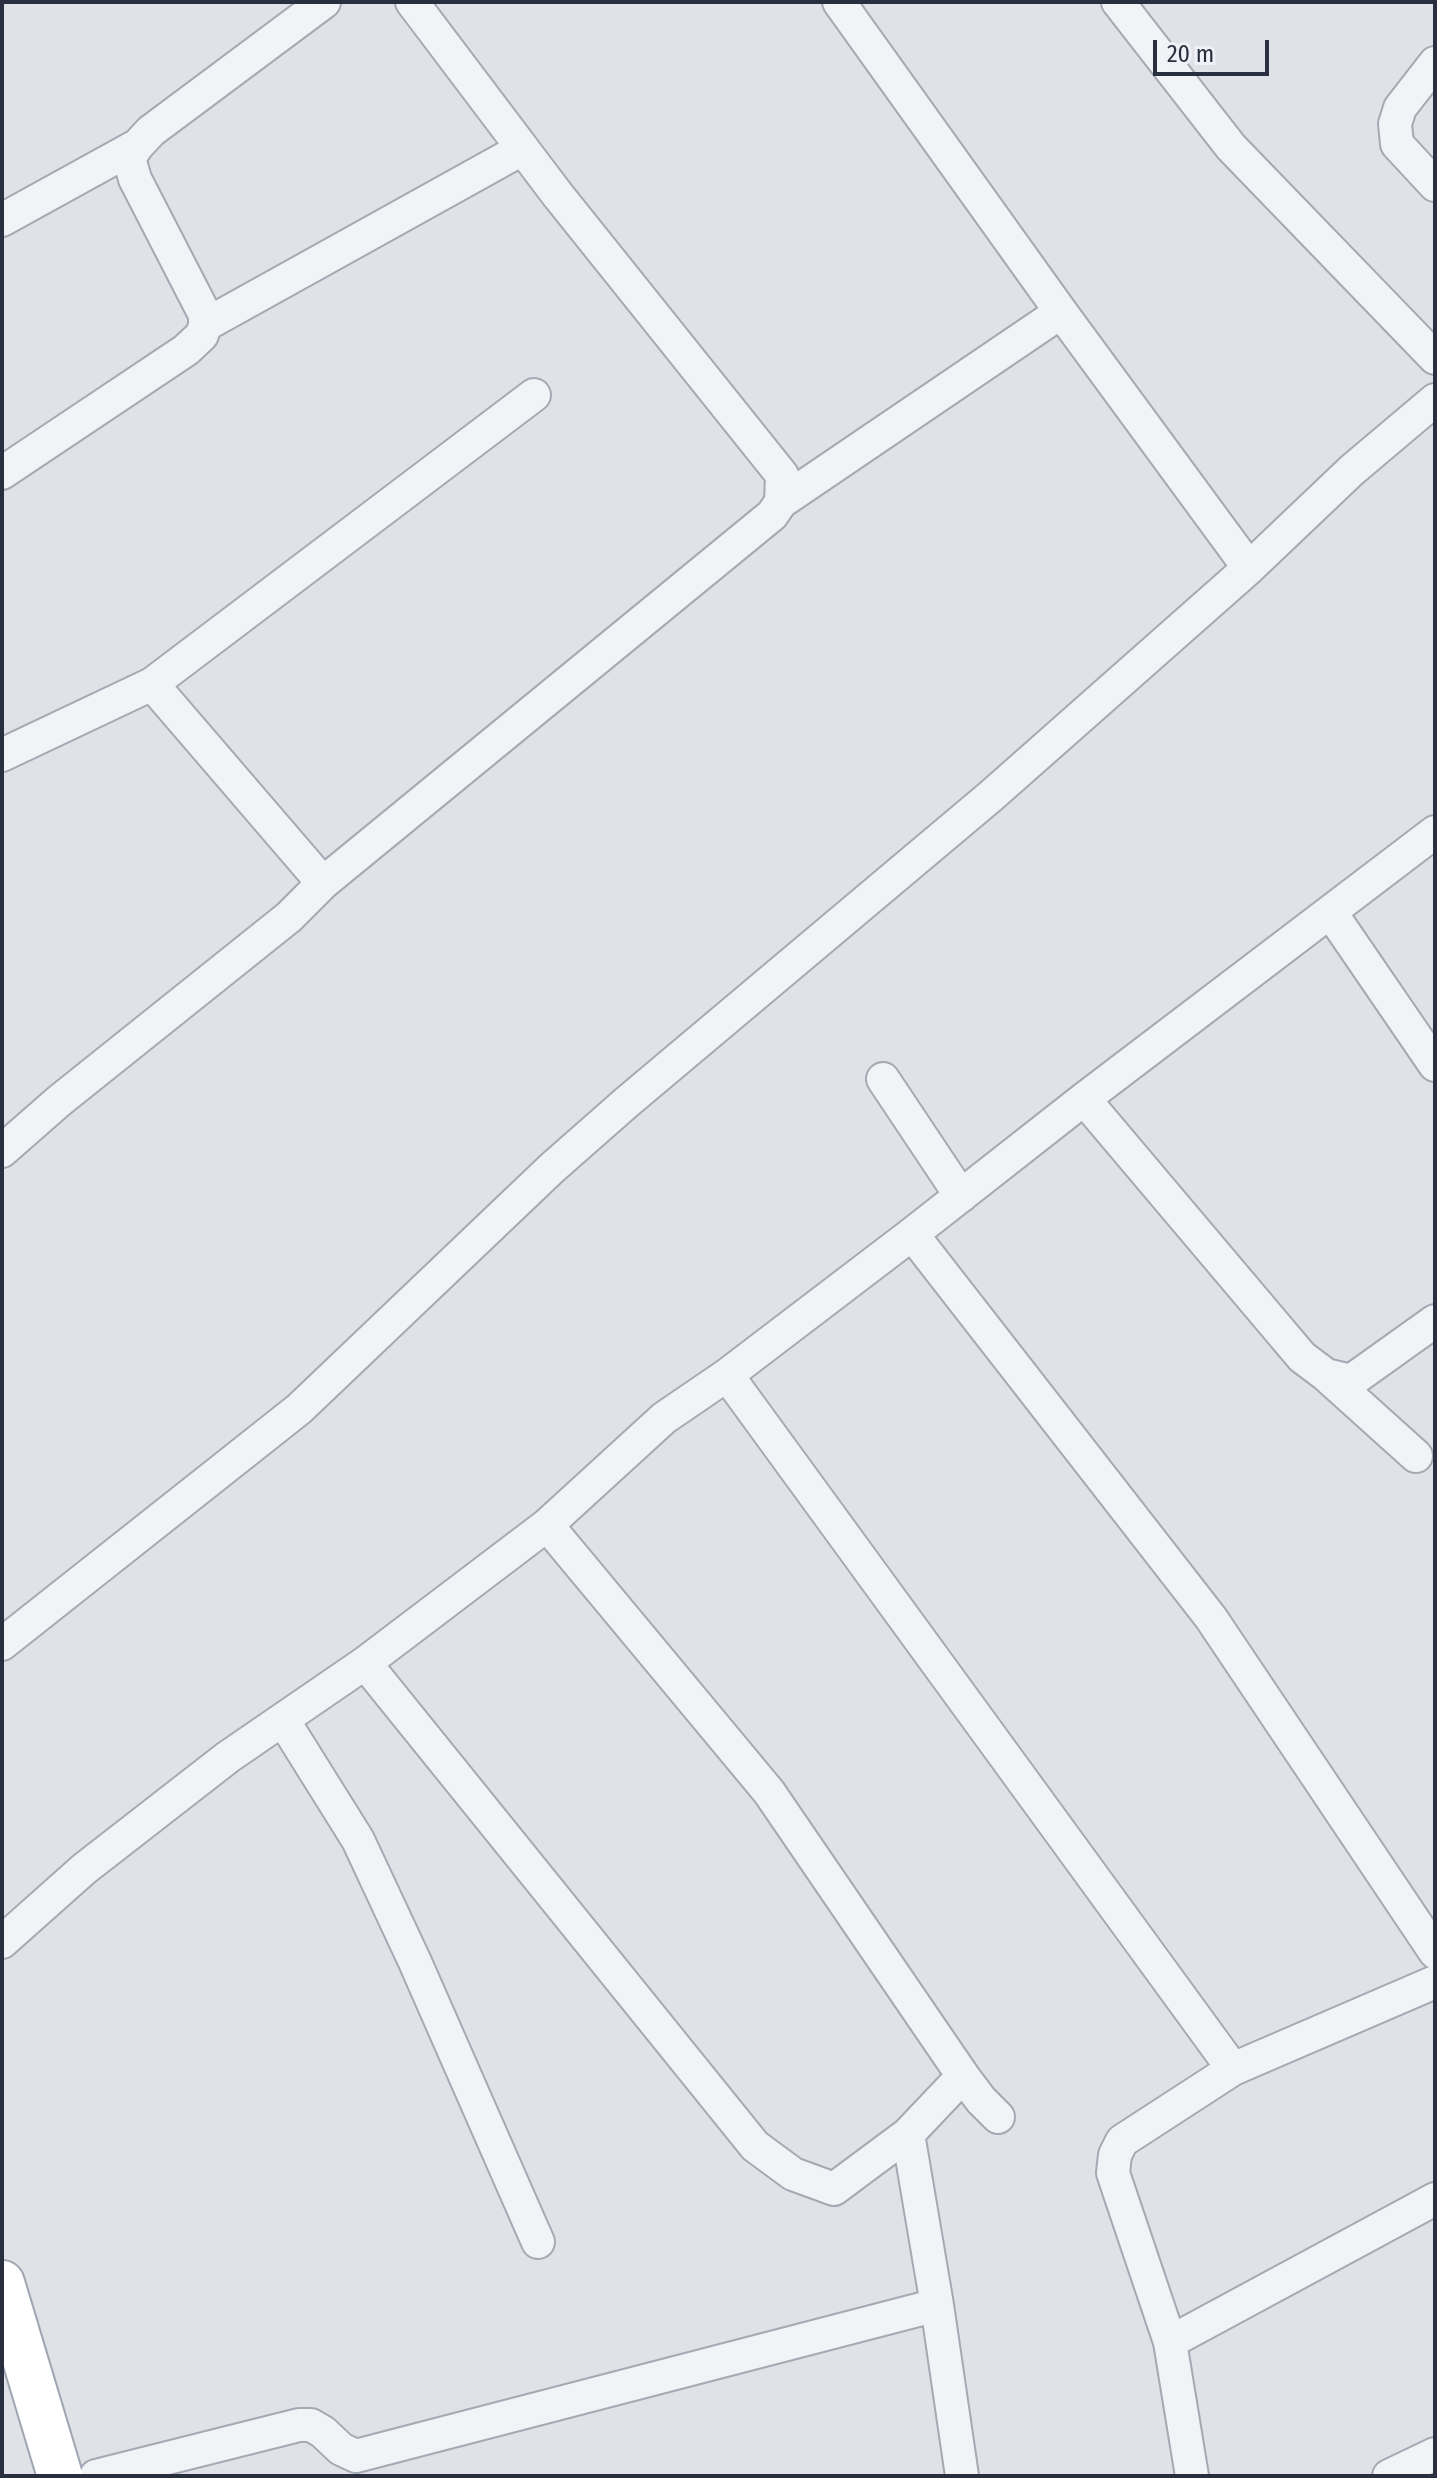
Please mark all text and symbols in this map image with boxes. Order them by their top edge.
scale bar [1157,24,1273,74]
text: 20 m [1167,40,1214,68]

